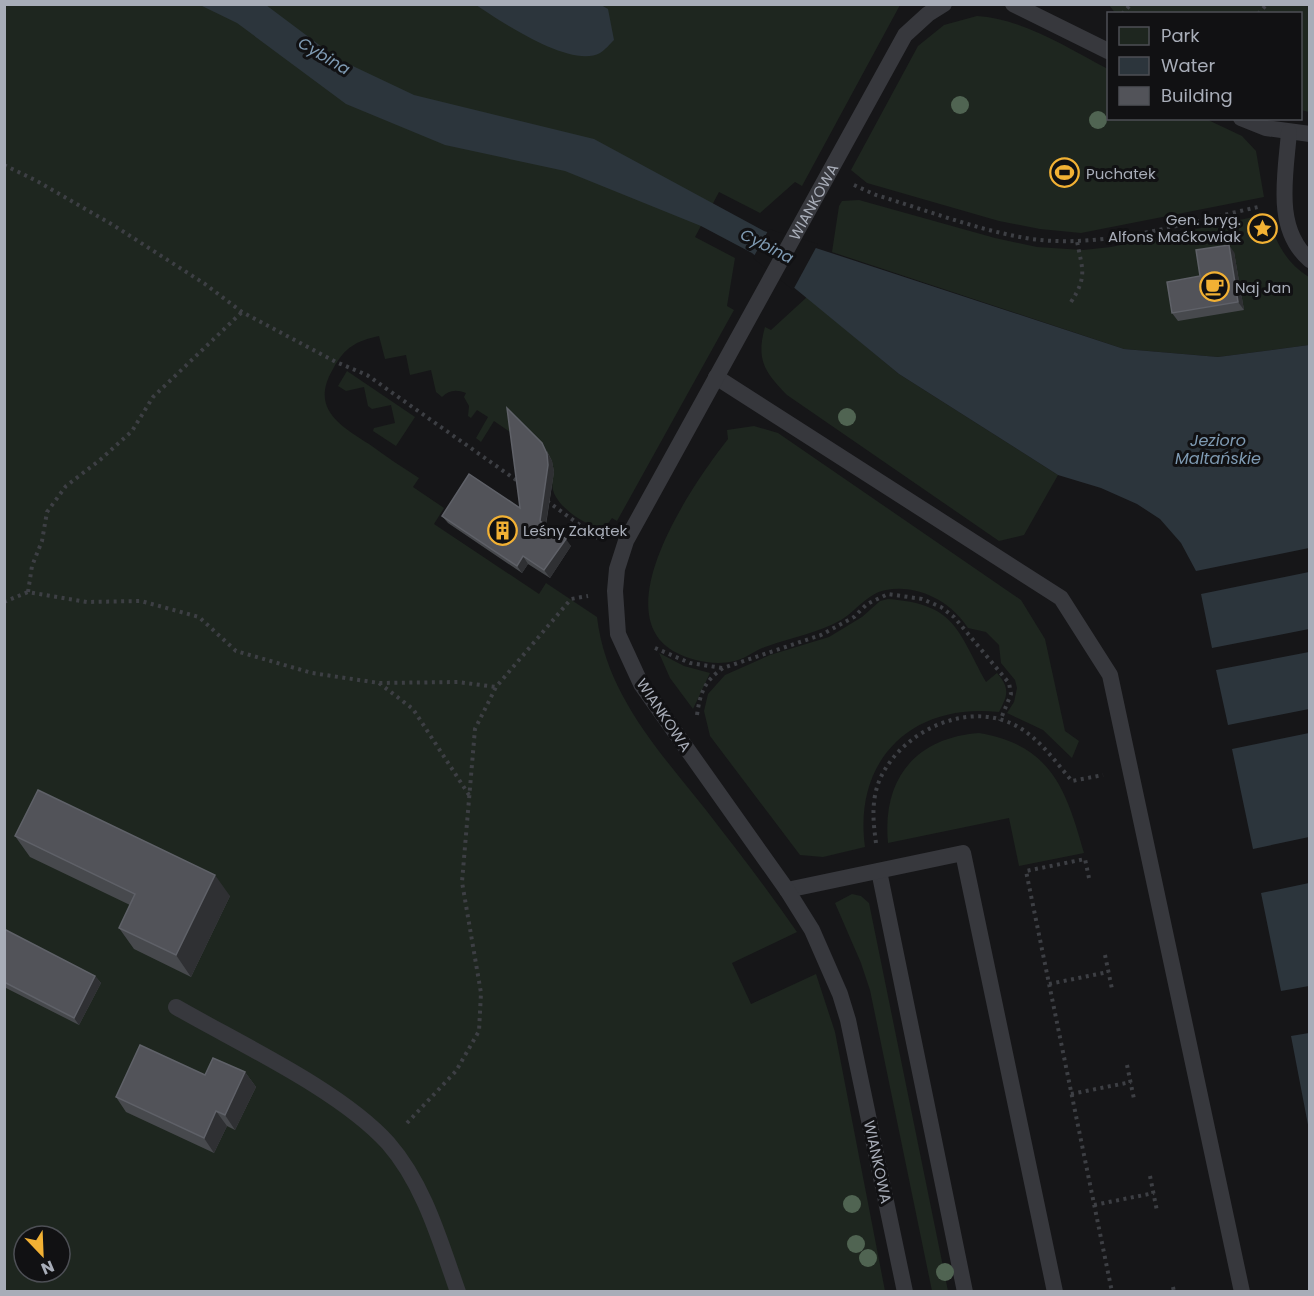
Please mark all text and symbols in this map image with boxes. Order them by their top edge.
legend [1107,12,1302,120]
text: Park [1161,23,1200,48]
water label: Cybina [294,31,355,81]
text: Water [1161,53,1215,78]
text: Building [1161,83,1233,108]
sports icon: Puchatek [1049,157,1081,189]
street label: WIANKOWA [784,159,843,244]
place label: Puchatek [1086,163,1156,184]
place label: Gen. bryg. Alfons Maćkowiak [1108,209,1241,247]
place icon: Gen. bryg. Alfons Maćkowiak [1246,212,1278,244]
water label: Cybina [736,223,798,269]
cafe icon: Naj Jan [1198,271,1230,303]
place label: Naj Jan [1235,277,1291,298]
water label: Jezioro Maltańskie [1175,429,1261,470]
building icon: Leśny Zakątek [486,514,518,546]
place label: Leśny Zakątek [523,520,628,541]
street label: WIANKOWA [632,674,696,756]
street label: WIANKOWA [859,1118,897,1206]
north arrow [12,1224,72,1284]
text: N [38,1254,58,1280]

